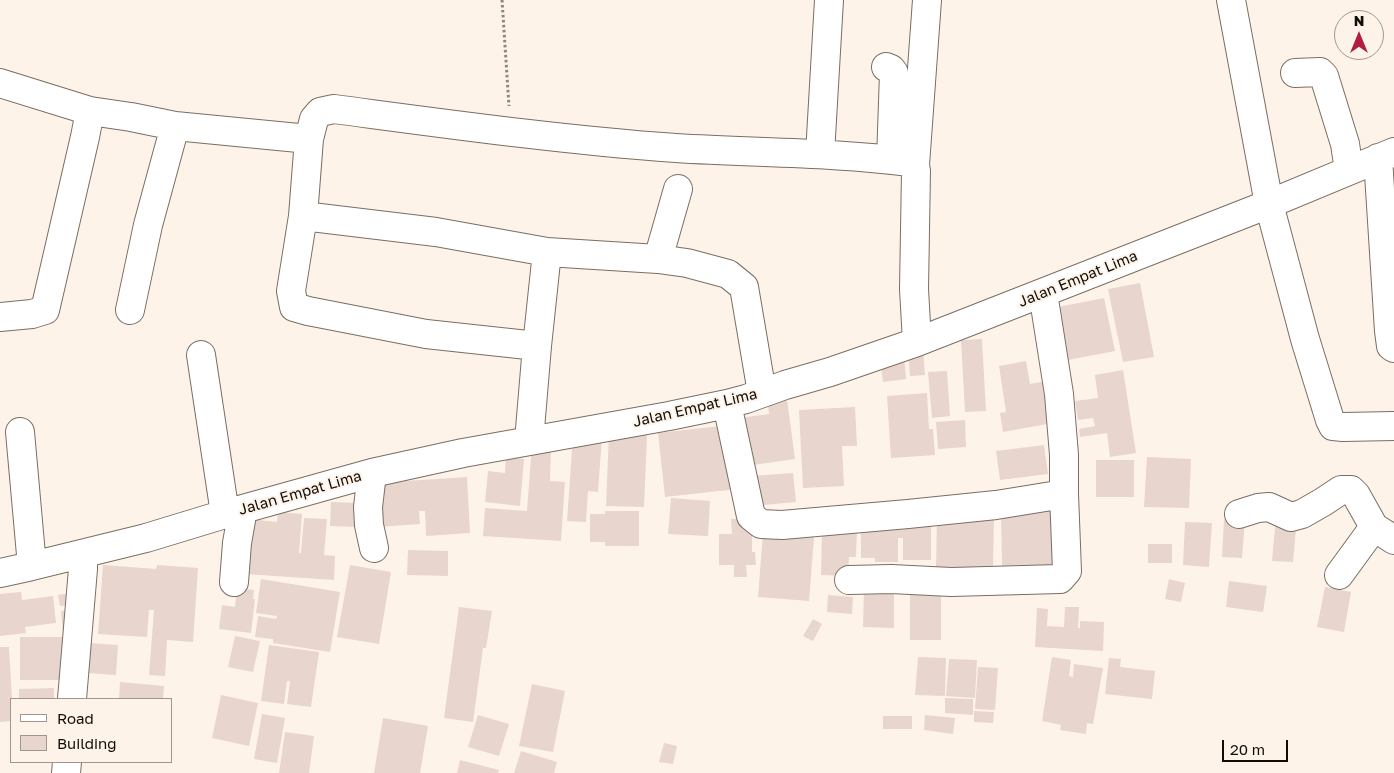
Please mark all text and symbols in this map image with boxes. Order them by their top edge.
north arrow [1334,10,1384,60]
text: N [1354,12,1364,29]
street label: Jalan Empat Lima [1016,247,1140,311]
street label: Jalan Empat Lima [631,385,759,431]
street label: Jalan Empat Lima [236,467,364,519]
legend [10,698,172,763]
text: Road [57,709,94,727]
scale bar [1224,730,1290,762]
text: Building [57,734,117,752]
text: 20 m [1230,740,1265,758]

